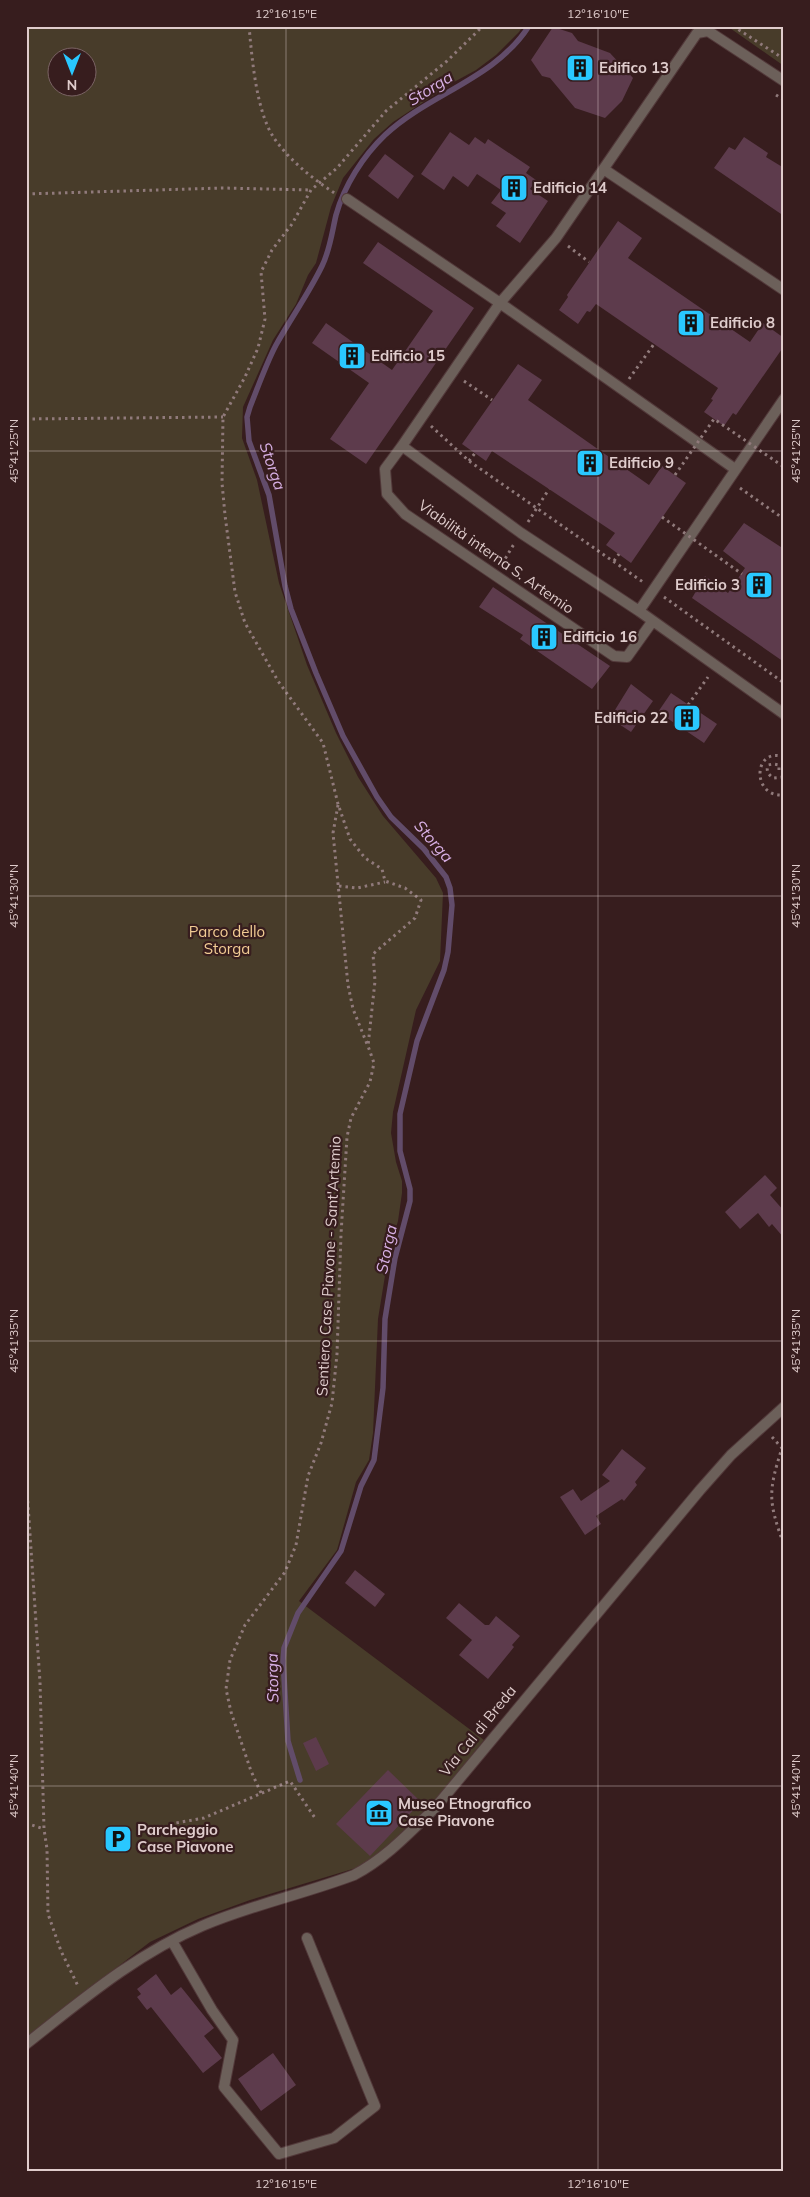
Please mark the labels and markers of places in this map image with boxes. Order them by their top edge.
building icon: Edifico 13 [565,53,595,83]
place label: Edifico 13 [599,58,669,77]
building icon: Edificio 14 [499,173,529,203]
place label: Edificio 14 [533,178,607,197]
building icon: Edificio 8 [676,308,706,338]
place label: Edificio 8 [710,313,775,332]
building icon: Edificio 15 [337,341,367,371]
place label: Edificio 15 [371,346,445,365]
building icon: Edificio 9 [575,448,605,478]
place label: Edificio 9 [609,453,674,472]
building icon: Edificio 3 [744,570,774,600]
place label: Edificio 3 [675,575,740,594]
building icon: Edificio 16 [529,622,559,652]
place label: Edificio 16 [563,627,637,646]
building icon: Edificio 22 [672,703,702,733]
place label: Edificio 22 [594,708,668,727]
place label: Museo Etnografico Case Piavone [398,1794,531,1830]
museum icon: Museo Etnografico Case Piavone [364,1798,394,1828]
place label: Parcheggio Case Piavone [137,1820,233,1856]
parking icon: Parcheggio Case Piavone [103,1824,133,1854]

